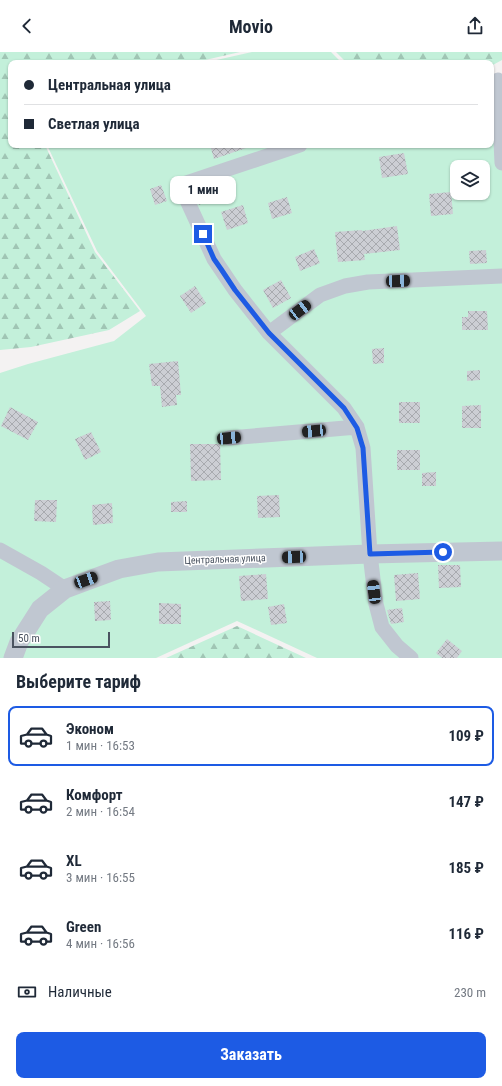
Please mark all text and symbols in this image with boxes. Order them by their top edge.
icon: back [16,15,38,37]
icon: share [464,15,486,37]
text: Movio [229,16,273,37]
text: Центральная улица [48,76,171,94]
text: Светлая улица [48,115,140,133]
map controls [450,160,490,200]
button: layers [450,160,490,200]
callout: 1 мин [170,176,236,204]
text: 1 мин [187,182,219,197]
route end [194,225,212,243]
car [386,275,410,287]
car [287,298,313,322]
car [302,424,326,438]
car [217,431,241,445]
route start [434,543,452,561]
car [282,551,306,563]
street label: Центральная улица [184,552,266,566]
car [73,570,99,590]
car [367,579,381,605]
scale bar [12,630,110,649]
text: 50 m [18,632,40,645]
text: Выберите тариф [16,671,141,692]
icon: car [18,718,54,754]
text: Эконом [66,720,114,738]
text: 109 ₽ [448,727,484,745]
text: 1 мин · 16:53 [66,738,135,753]
icon: car [18,784,54,820]
text: Комфорт [66,786,123,804]
text: 147 ₽ [448,793,484,811]
text: 2 мин · 16:54 [66,804,135,819]
icon: car [18,850,54,886]
text: XL [66,852,82,870]
text: 185 ₽ [448,859,484,877]
text: 3 мин · 16:55 [66,870,135,885]
icon: car [18,916,54,952]
text: Green [66,918,101,936]
text: 116 ₽ [448,925,484,943]
text: 4 мин · 16:56 [66,936,135,951]
icon: cash [16,981,38,1003]
text: Наличные [48,983,112,1001]
text: 230 m [454,985,486,1000]
button: Заказать [16,1032,486,1078]

